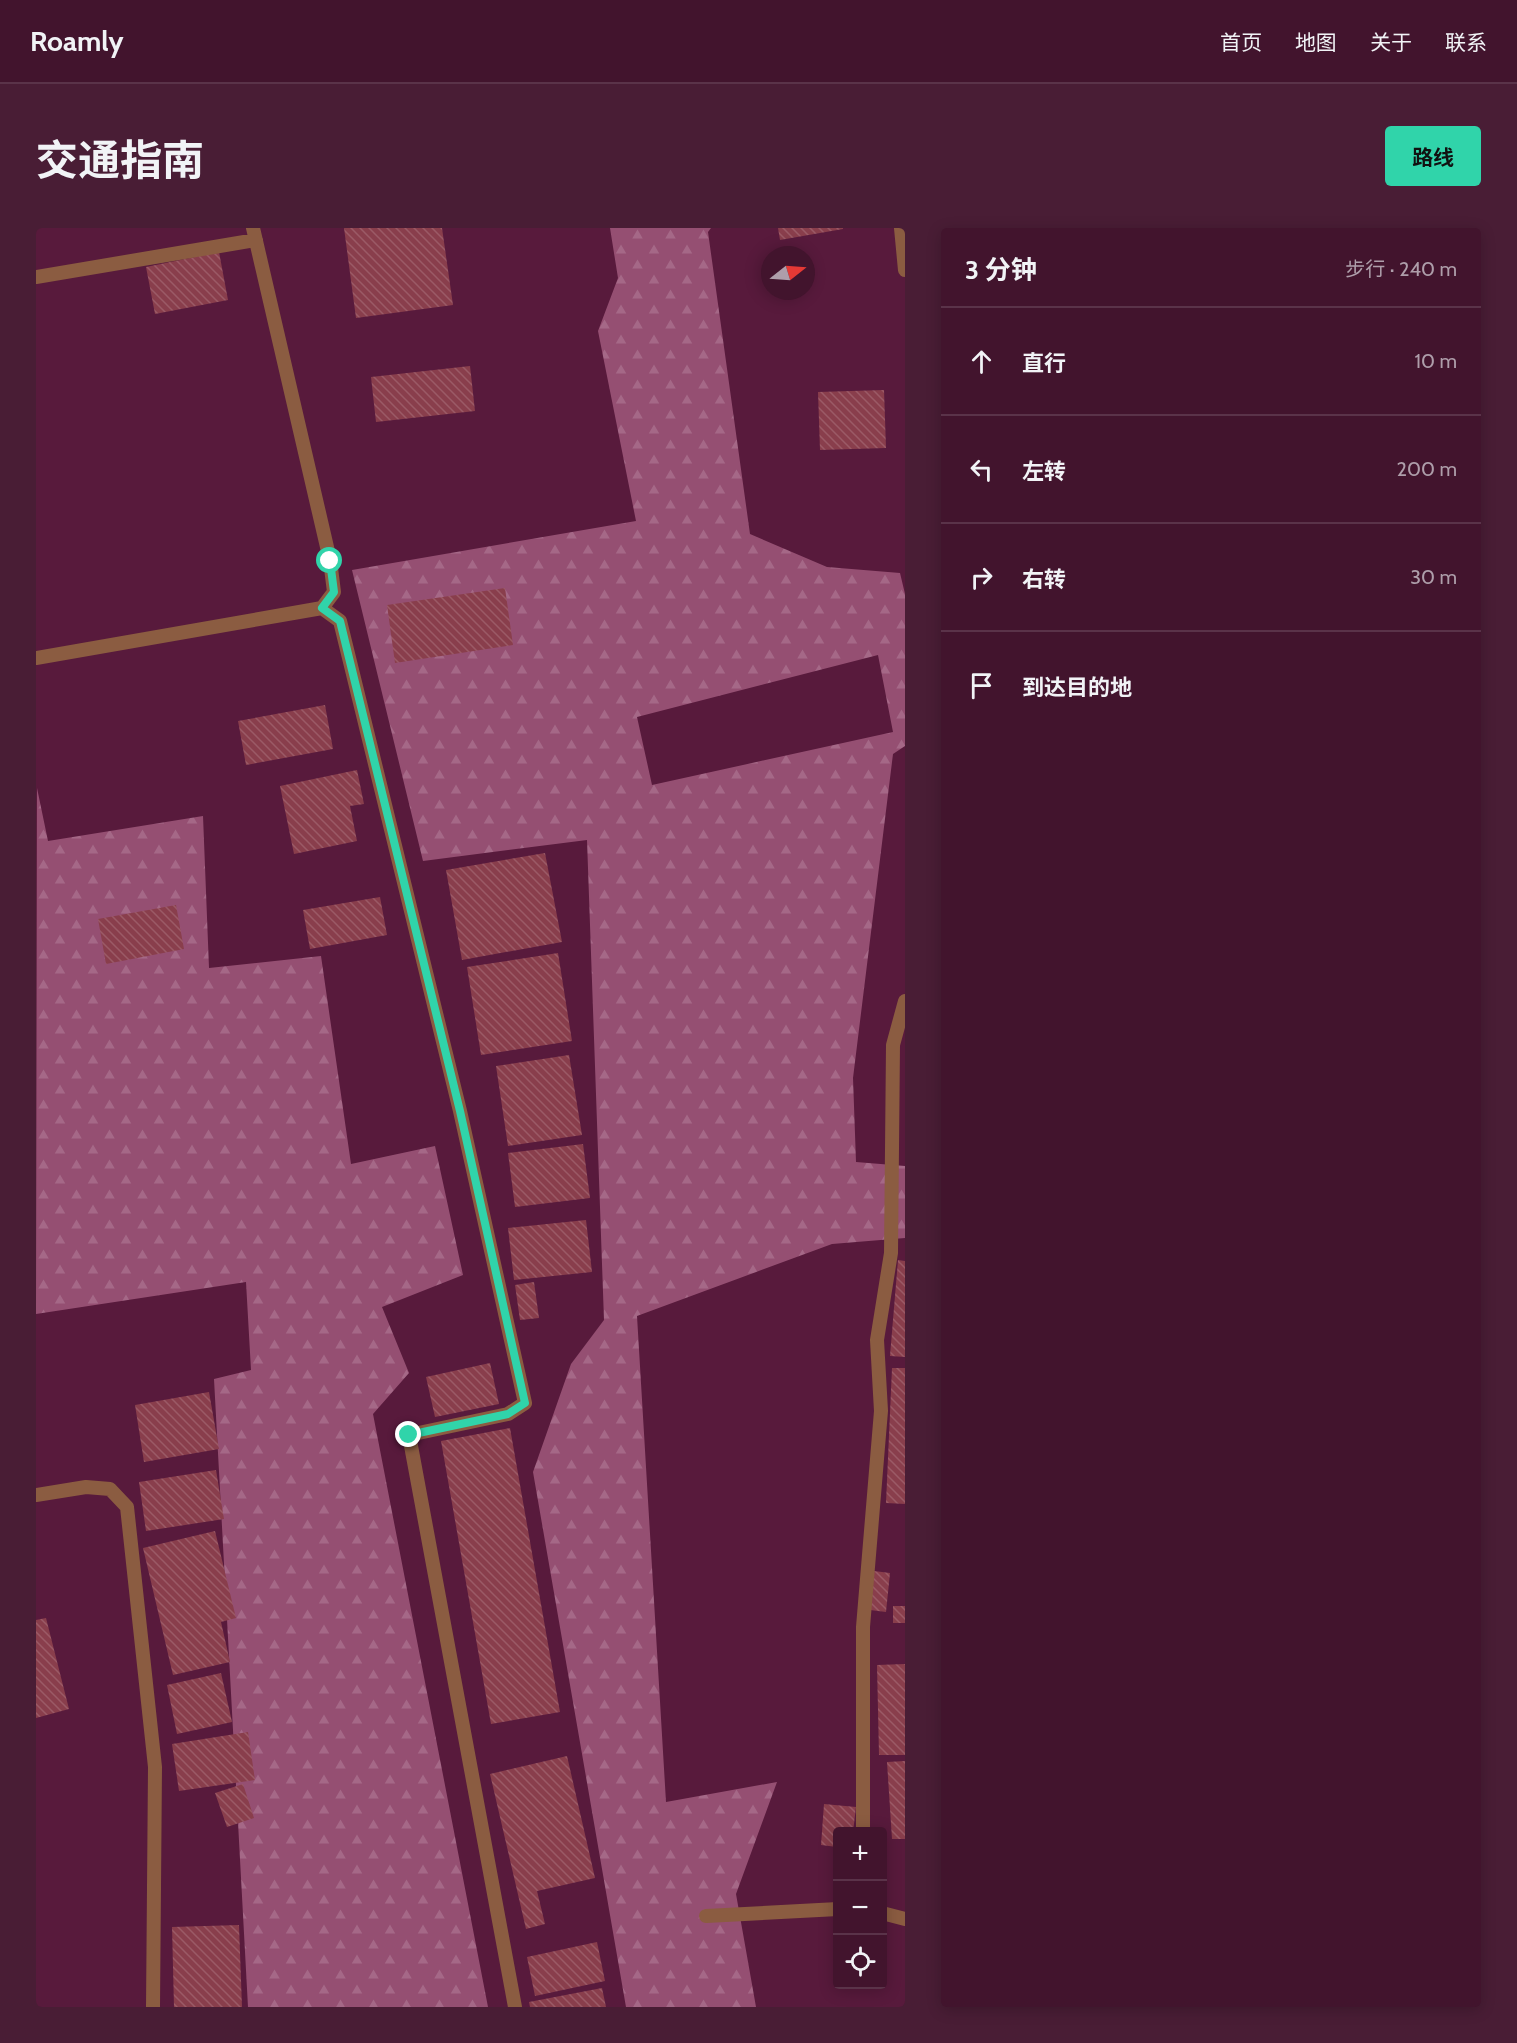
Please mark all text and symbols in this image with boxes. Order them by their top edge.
text: Roamly [30,24,124,58]
text: 首页 [1220,30,1262,55]
text: 地图 [1295,30,1337,55]
text: 关于 [1370,30,1412,55]
text: 联系 [1445,30,1487,55]
button: 路线 [1385,126,1481,186]
text: 交通指南 [36,134,204,186]
north arrow [761,246,815,300]
text: 3 分钟 [965,254,1037,286]
text: 步行 · 240 m [1345,257,1457,281]
icon: ahead [965,345,998,378]
text: 10 m [1414,349,1457,373]
text: 直行 [1022,350,1066,377]
icon: left [965,453,998,486]
text: 200 m [1397,457,1457,481]
text: 左转 [1022,458,1066,485]
route start [316,547,342,573]
icon: right [965,561,998,594]
text: 30 m [1410,565,1457,589]
text: 右转 [1022,566,1066,593]
icon: arrive [965,669,998,702]
text: 到达目的地 [1022,674,1132,701]
route end [395,1421,421,1447]
map controls [833,1827,887,1989]
button: + [833,1827,887,1881]
button: − [833,1881,887,1935]
button: locate [833,1935,887,1989]

